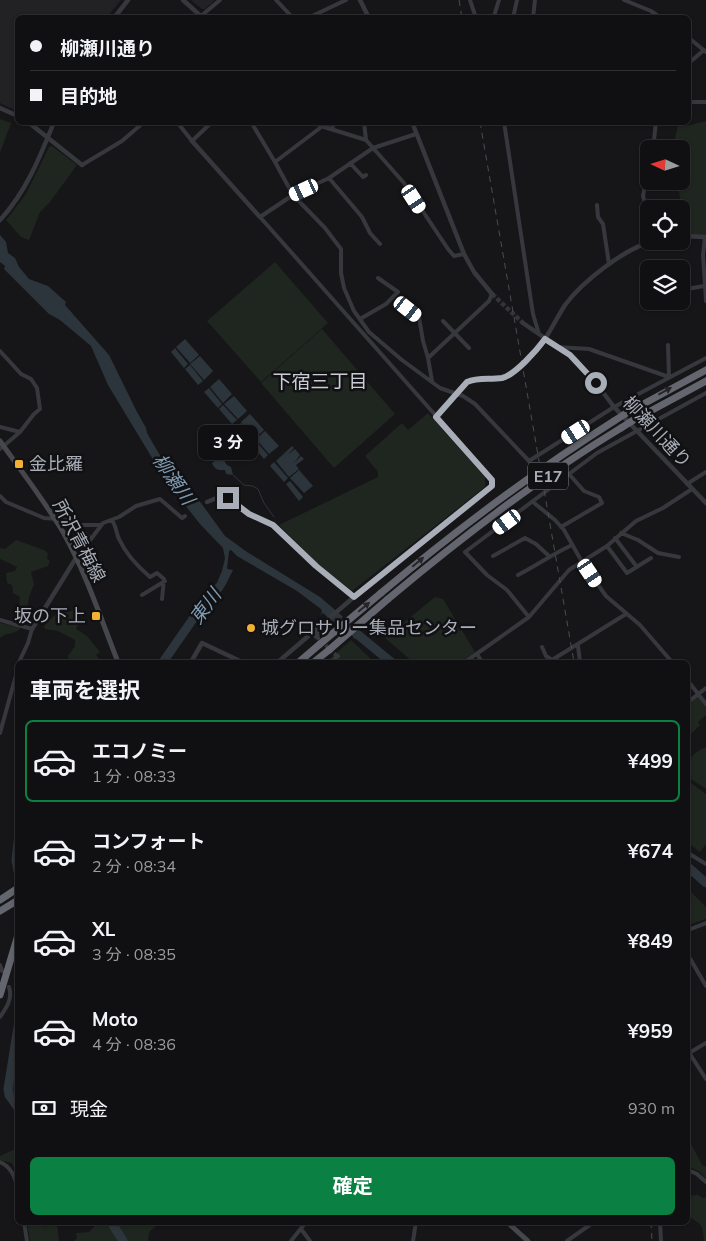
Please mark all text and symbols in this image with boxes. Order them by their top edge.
text: 柳瀬川通り [60,36,155,60]
text: 目的地 [60,84,117,108]
north arrow [640,140,690,190]
map controls [640,140,690,310]
car [287,177,320,203]
car [399,182,428,216]
button: locate [640,200,690,250]
button: layers [640,260,690,310]
car [391,294,424,324]
district label: 下宿三丁目 [272,369,368,393]
route start [585,372,607,394]
one-way arrow [658,387,673,395]
street label: 柳瀬川通り [618,391,696,472]
car [559,418,592,446]
callout: 3 分 [198,426,258,460]
text: 3 分 [213,432,243,452]
water label: 柳瀬川 [148,449,201,511]
place label: 金比羅 [29,452,83,475]
marker: 金比羅 [13,458,25,470]
road number: E17 [528,462,568,490]
route end [217,487,239,509]
street label: 所沢青梅線 [48,496,111,586]
car [490,507,523,537]
one-way arrow [411,556,424,567]
car [575,556,604,590]
water label: 東川 [184,582,227,628]
one-way arrow [357,602,370,613]
place label: 坂の下上 [14,604,86,627]
marker: 坂の下上 [90,610,102,622]
place label: 城グロサリー集品センター [261,616,477,639]
marker: 城グロサリー集品センター [245,622,257,634]
text: 車両を選択 [30,676,140,704]
icon: car [32,739,77,784]
text: エコノミー [92,739,187,763]
text: ¥499 [627,749,673,773]
text: 1 分 · 08:33 [92,766,176,786]
icon: car [32,829,77,874]
text: コンフォート [92,829,205,853]
text: ¥674 [627,839,673,863]
text: 2 分 · 08:34 [92,856,176,876]
text: XL [92,917,115,941]
icon: car [32,919,77,964]
text: ¥849 [627,929,673,953]
text: 3 分 · 08:35 [92,944,176,964]
text: Moto [92,1007,138,1031]
icon: car [32,1009,77,1054]
text: ¥959 [627,1019,673,1043]
text: 4 分 · 08:36 [92,1034,176,1054]
icon: cash [30,1094,58,1122]
text: 現金 [70,1097,108,1121]
text: 930 m [628,1098,675,1118]
button: 確定 [30,1157,675,1215]

